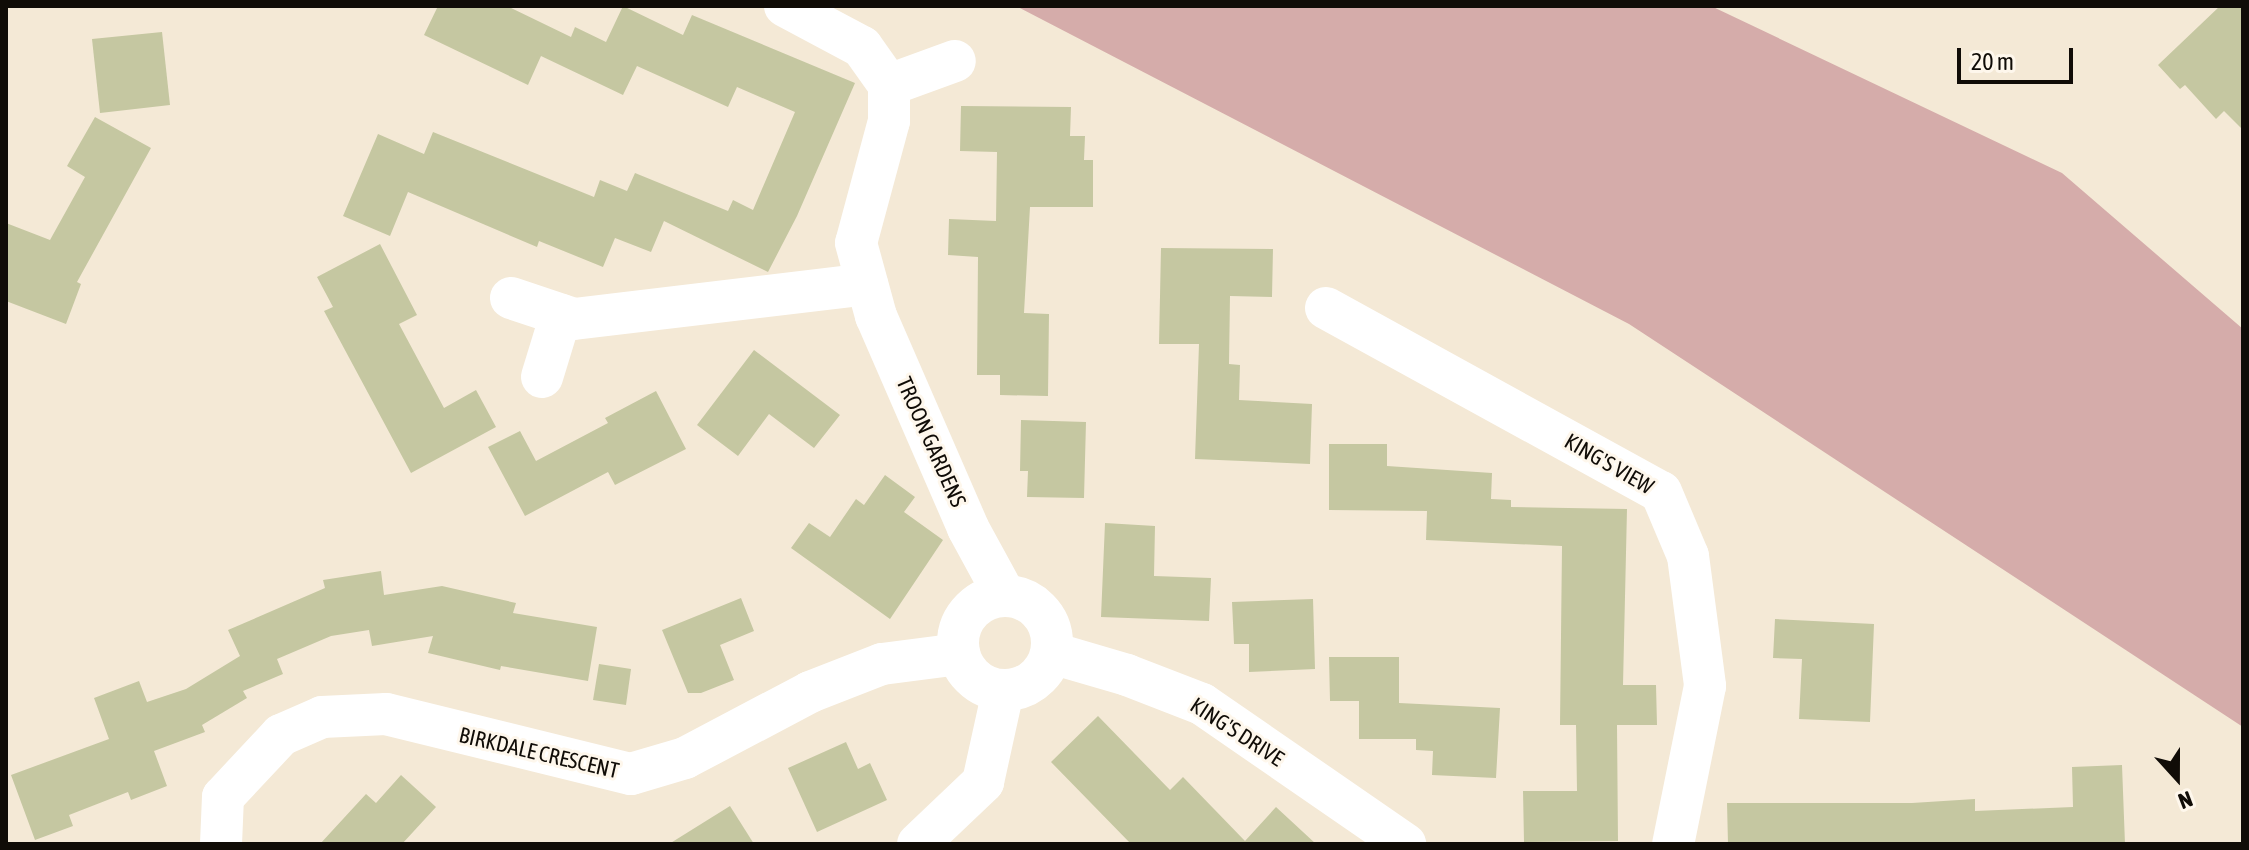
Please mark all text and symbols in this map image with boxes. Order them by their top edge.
scale bar [1961,32,2077,82]
text: 20 m [1971,48,2014,75]
street label: TROON GARDENS [891,373,971,511]
street label: KING'S VIEW [1560,428,1658,500]
street label: KING'S DRIVE [1185,692,1289,772]
street label: BIRKDALE CRESCENT [457,722,621,784]
north arrow [2137,738,2217,818]
text: N [2175,786,2196,815]

